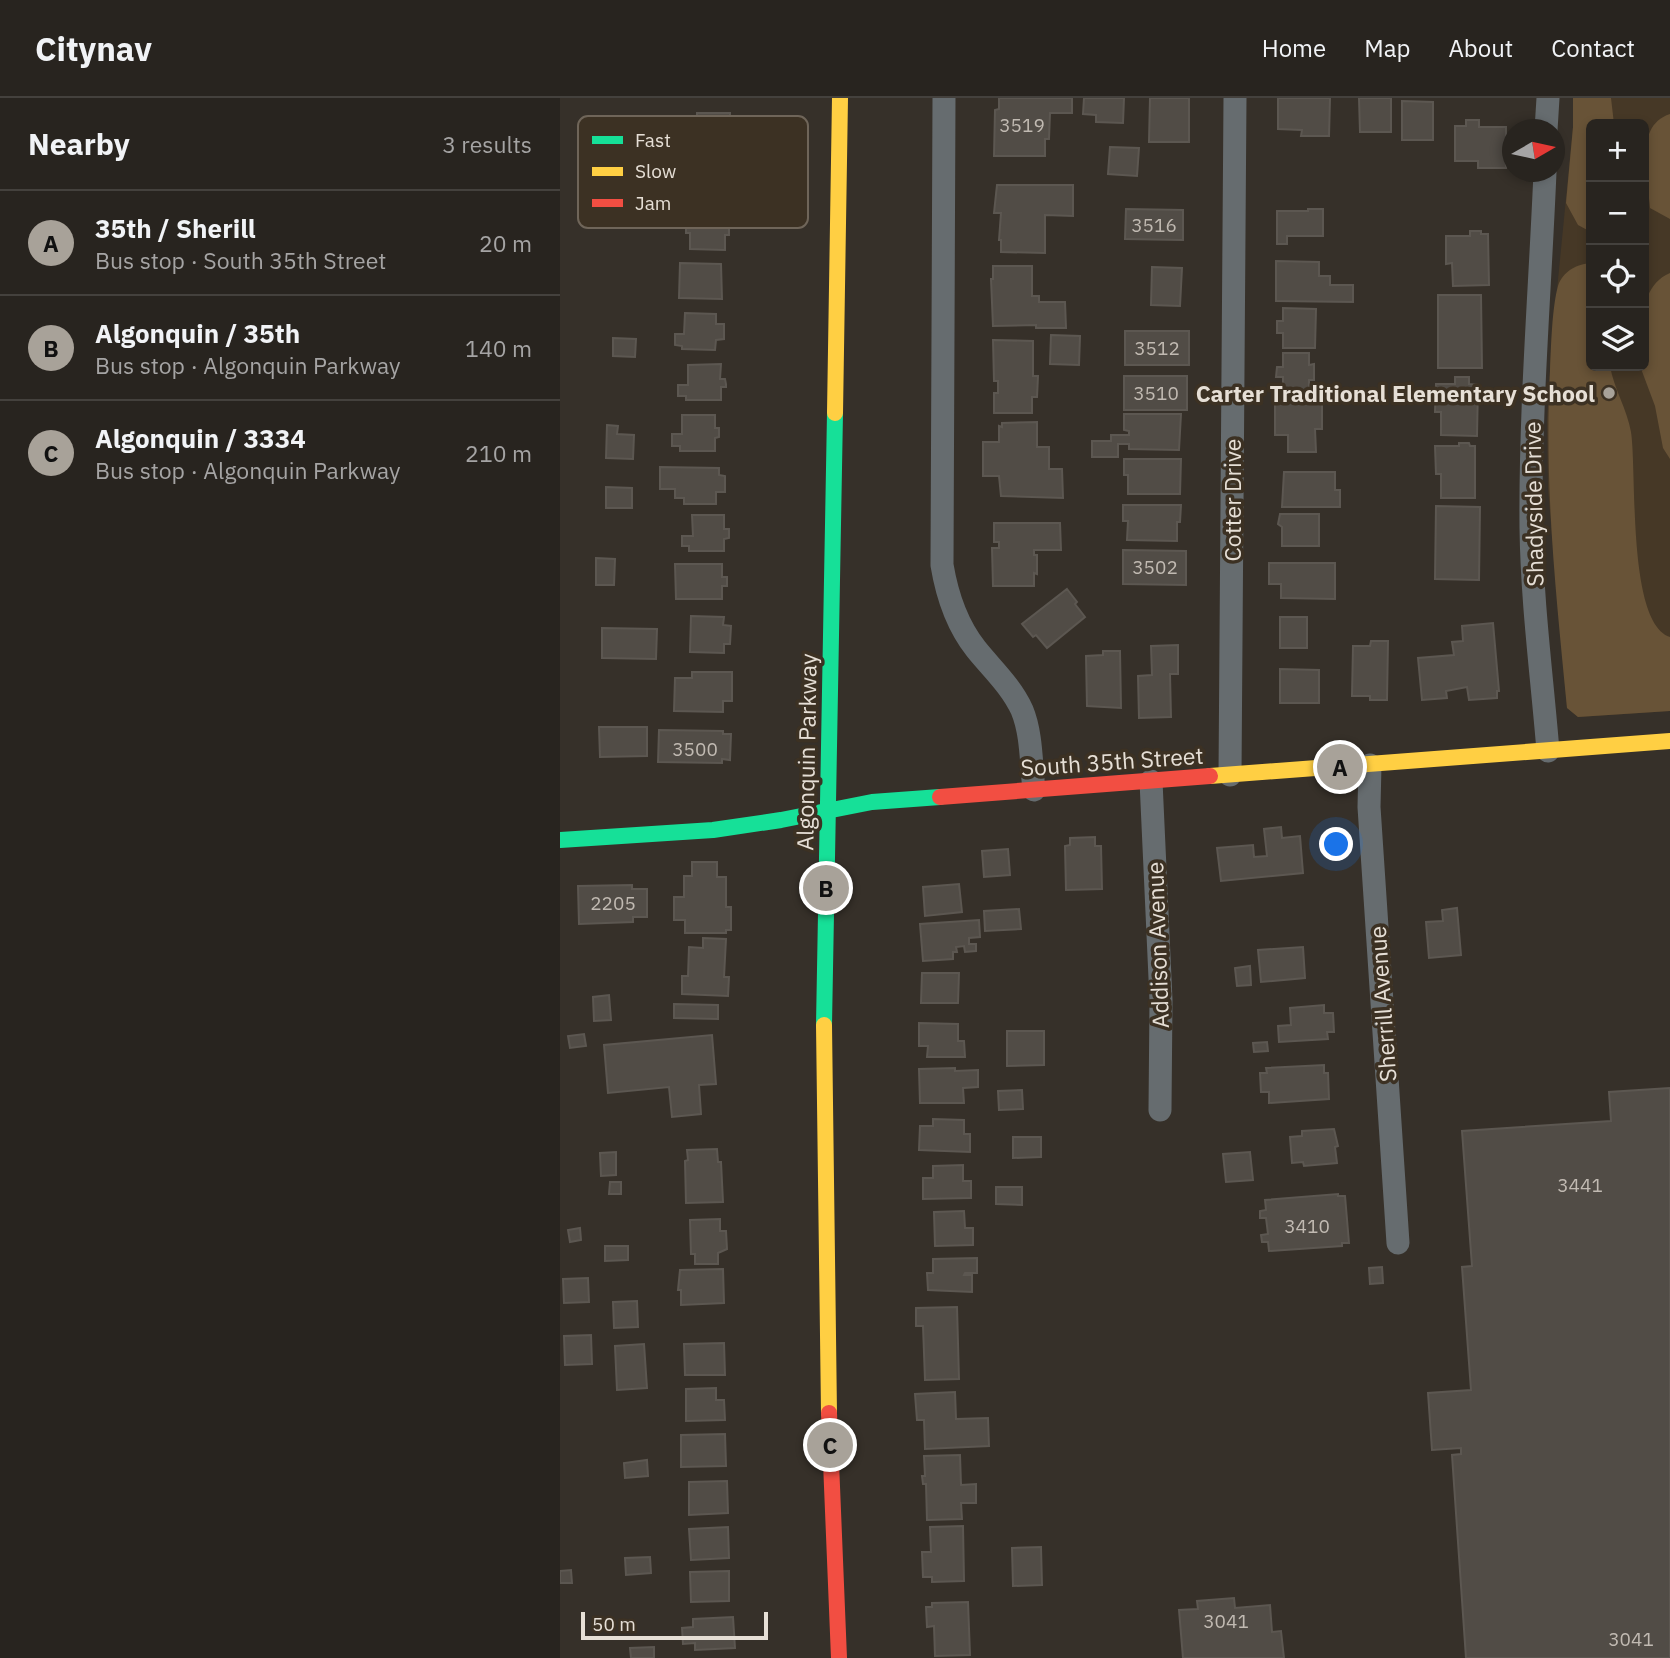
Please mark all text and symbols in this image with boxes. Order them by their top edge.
text: Citynav [35,27,152,70]
text: Home [1262,32,1326,64]
text: Map [1364,32,1410,64]
text: About [1448,32,1513,64]
text: Contact [1551,32,1635,64]
house number: 3519 [999,113,1045,137]
legend [578,116,808,228]
north arrow [1502,119,1565,182]
map controls [1586,119,1649,371]
button: + [1586,119,1649,182]
text: Nearby [28,124,130,163]
text: Fast [635,128,671,152]
text: 3 results [442,129,532,159]
text: Slow [635,159,676,183]
button: − [1586,182,1649,245]
text: Jam [635,191,671,215]
text: 35th / Sherill [95,211,256,245]
house number: 3516 [1131,213,1177,237]
text: A [43,228,59,258]
text: 20 m [479,228,532,258]
text: Bus stop · South 35th Street [95,245,386,275]
button: locate [1586,245,1649,308]
button: layers [1586,308,1649,371]
text: Algonquin / 35th [95,316,300,350]
text: B [43,333,59,363]
text: 140 m [465,333,532,363]
house number: 3512 [1134,336,1180,360]
text: Bus stop · Algonquin Parkway [95,350,401,380]
place label: Carter Traditional Elementary School [1196,378,1595,408]
house number: 3510 [1133,381,1179,405]
marker: Carter Traditional Elementary School [1601,385,1617,401]
text: Algonquin / 3334 [95,421,306,455]
street label: Shadyside Drive [1517,421,1549,587]
text: C [44,438,58,468]
text: 210 m [465,438,532,468]
street label: Cotter Drive [1217,439,1247,561]
text: Bus stop · Algonquin Parkway [95,455,401,485]
house number: 3502 [1132,555,1178,579]
street label: Algonquin Parkway [789,653,823,851]
house number: 3500 [672,737,718,761]
street label: South 35th Street [1020,740,1204,782]
pin: A [1317,741,1363,793]
your location [1319,827,1353,861]
street label: Addison Avenue [1139,861,1175,1029]
pin: B [803,862,849,914]
house number: 2205 [590,891,636,915]
street label: Sherrill Avenue [1362,925,1402,1083]
house number: 3441 [1557,1173,1603,1197]
house number: 3410 [1284,1214,1330,1238]
pin: C [807,1419,853,1471]
scale bar [581,1609,768,1641]
house number: 3041 [1203,1609,1249,1633]
text: 50 m [592,1612,636,1636]
house number: 3041 [1608,1627,1654,1651]

